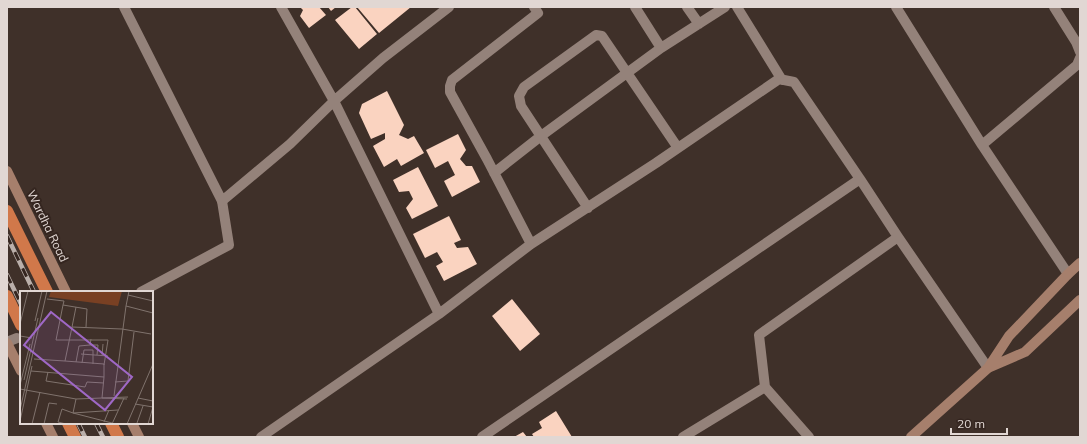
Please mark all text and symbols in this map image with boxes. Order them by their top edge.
street label: Wardha Road [24,188,72,264]
inset map [20,291,153,424]
scale bar [951,410,1007,436]
text: 20 m [957,416,985,431]

